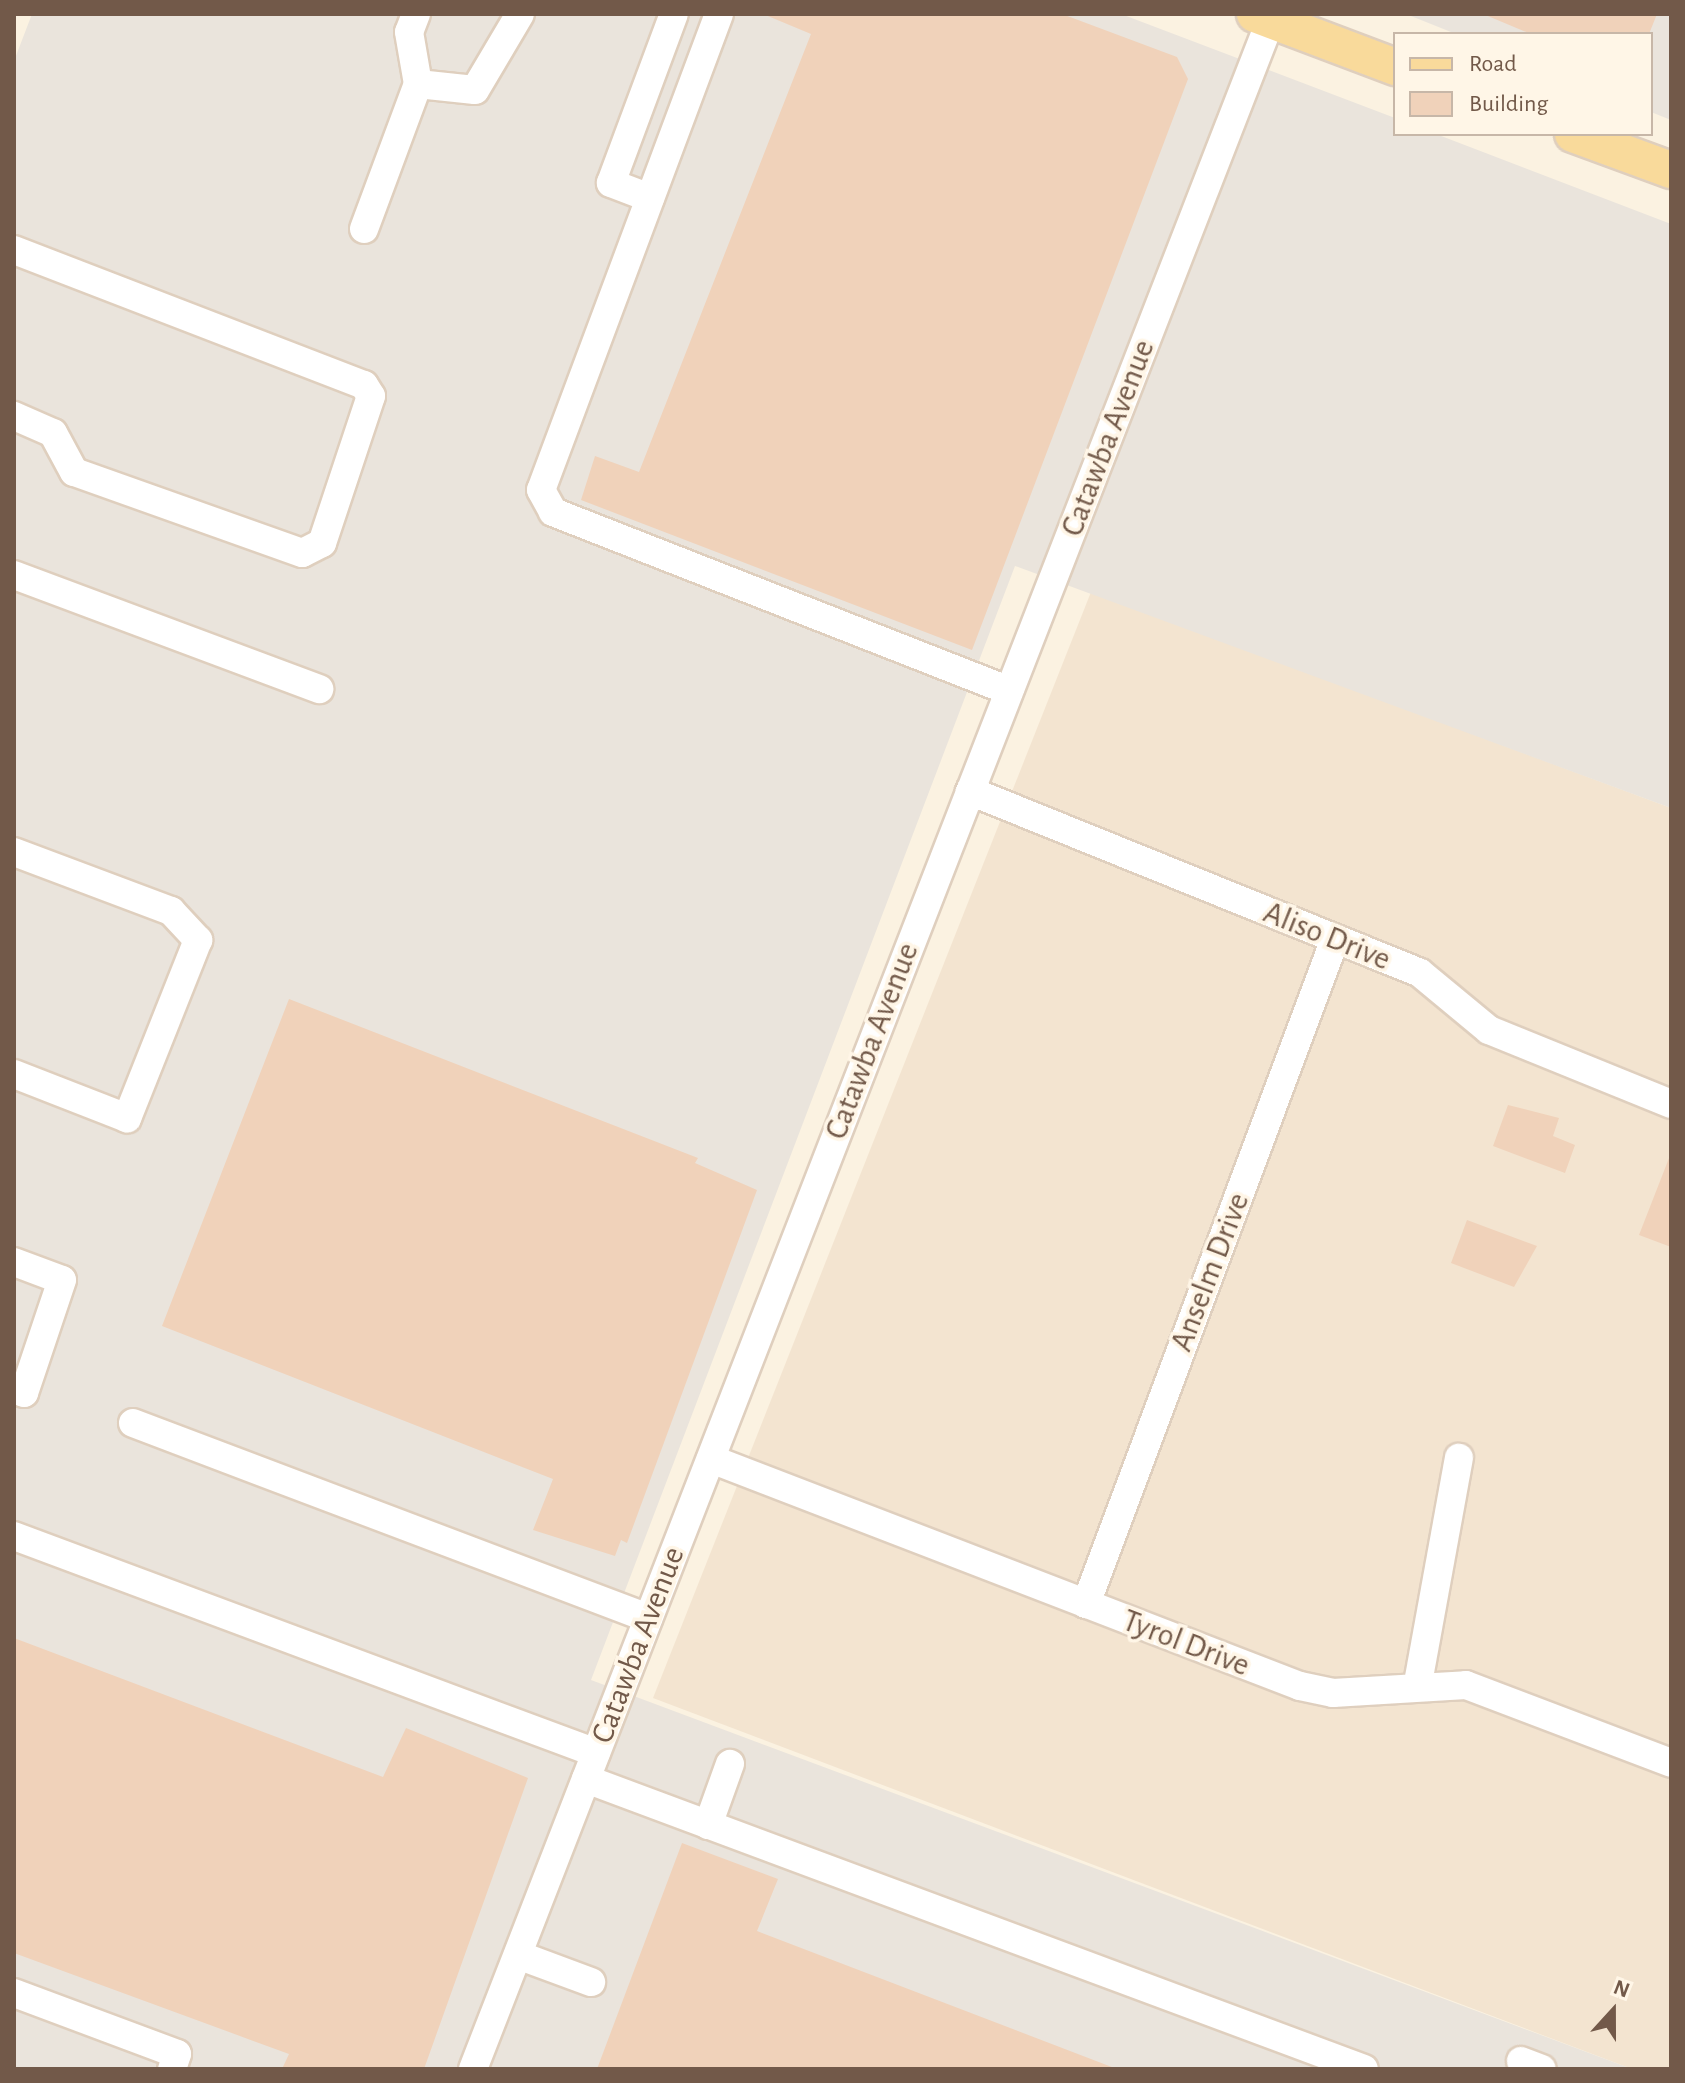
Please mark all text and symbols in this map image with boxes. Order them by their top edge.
legend [1393,32,1653,136]
text: Road [1469,52,1517,76]
text: Building [1469,92,1548,116]
street label: Catawba Avenue [1053,334,1163,542]
street label: Aliso Drive [1258,893,1396,979]
street label: Catawba Avenue [817,937,927,1145]
street label: Anselm Drive [1162,1187,1258,1357]
street label: Catawba Avenue [583,1541,693,1749]
street label: Tyrol Drive [1117,1601,1255,1685]
north arrow [1573,1971,1653,2051]
text: N [1611,1976,1633,2002]

